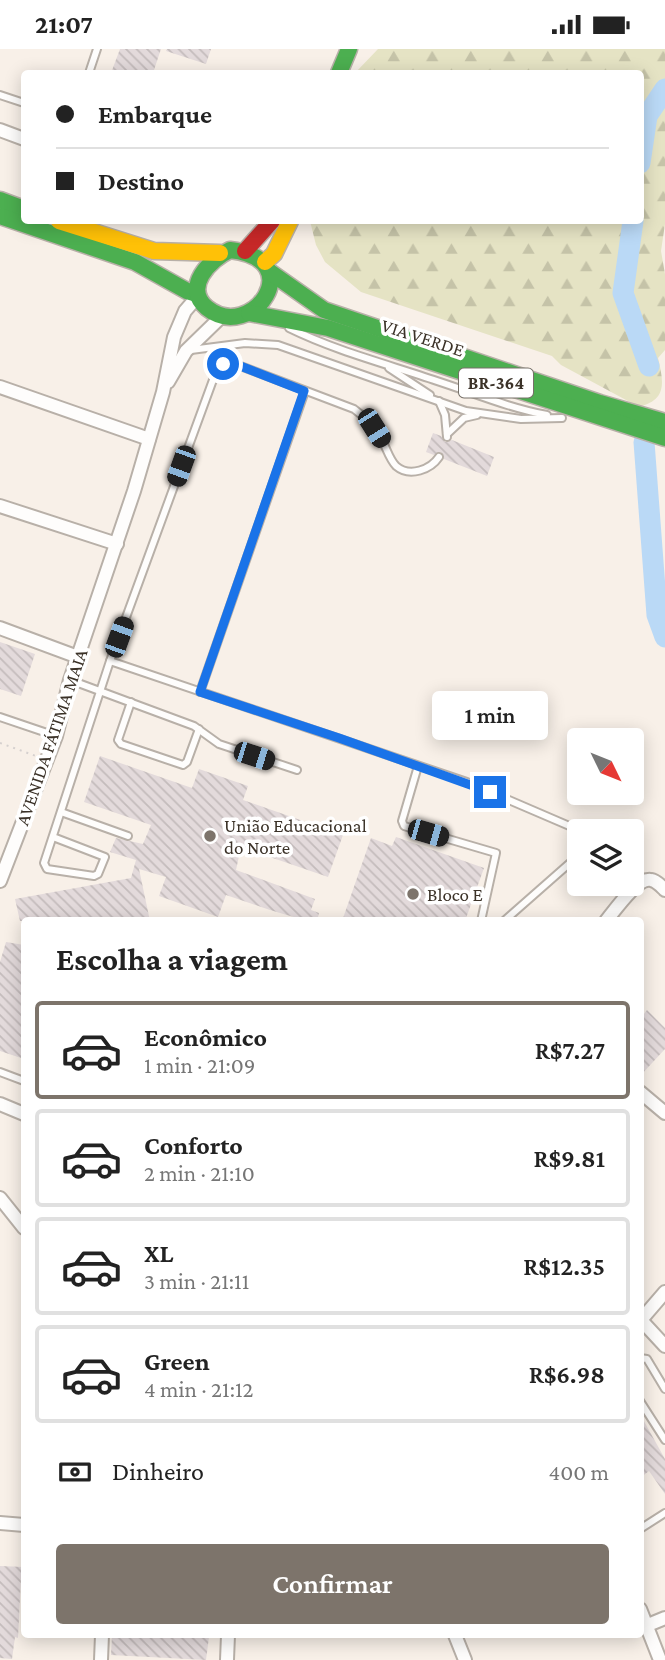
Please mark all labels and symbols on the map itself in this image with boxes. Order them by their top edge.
street label: VIA VERDE [379,314,467,361]
route start [207,348,239,380]
road number: BR-364 [459,369,533,397]
car [354,405,395,451]
car [164,443,199,489]
car [102,614,137,660]
street label: AVENIDA FÁTIMA MAIA [11,646,92,828]
callout: 1 min [432,691,548,739]
north arrow [567,728,644,805]
car [231,740,278,772]
route end [474,776,506,808]
place label: União Educacional do Norte [224,815,367,858]
car [405,817,452,849]
marker: União Educacional do Norte [202,828,218,844]
place label: Bloco E [427,884,483,905]
marker: Bloco E [405,886,421,902]

